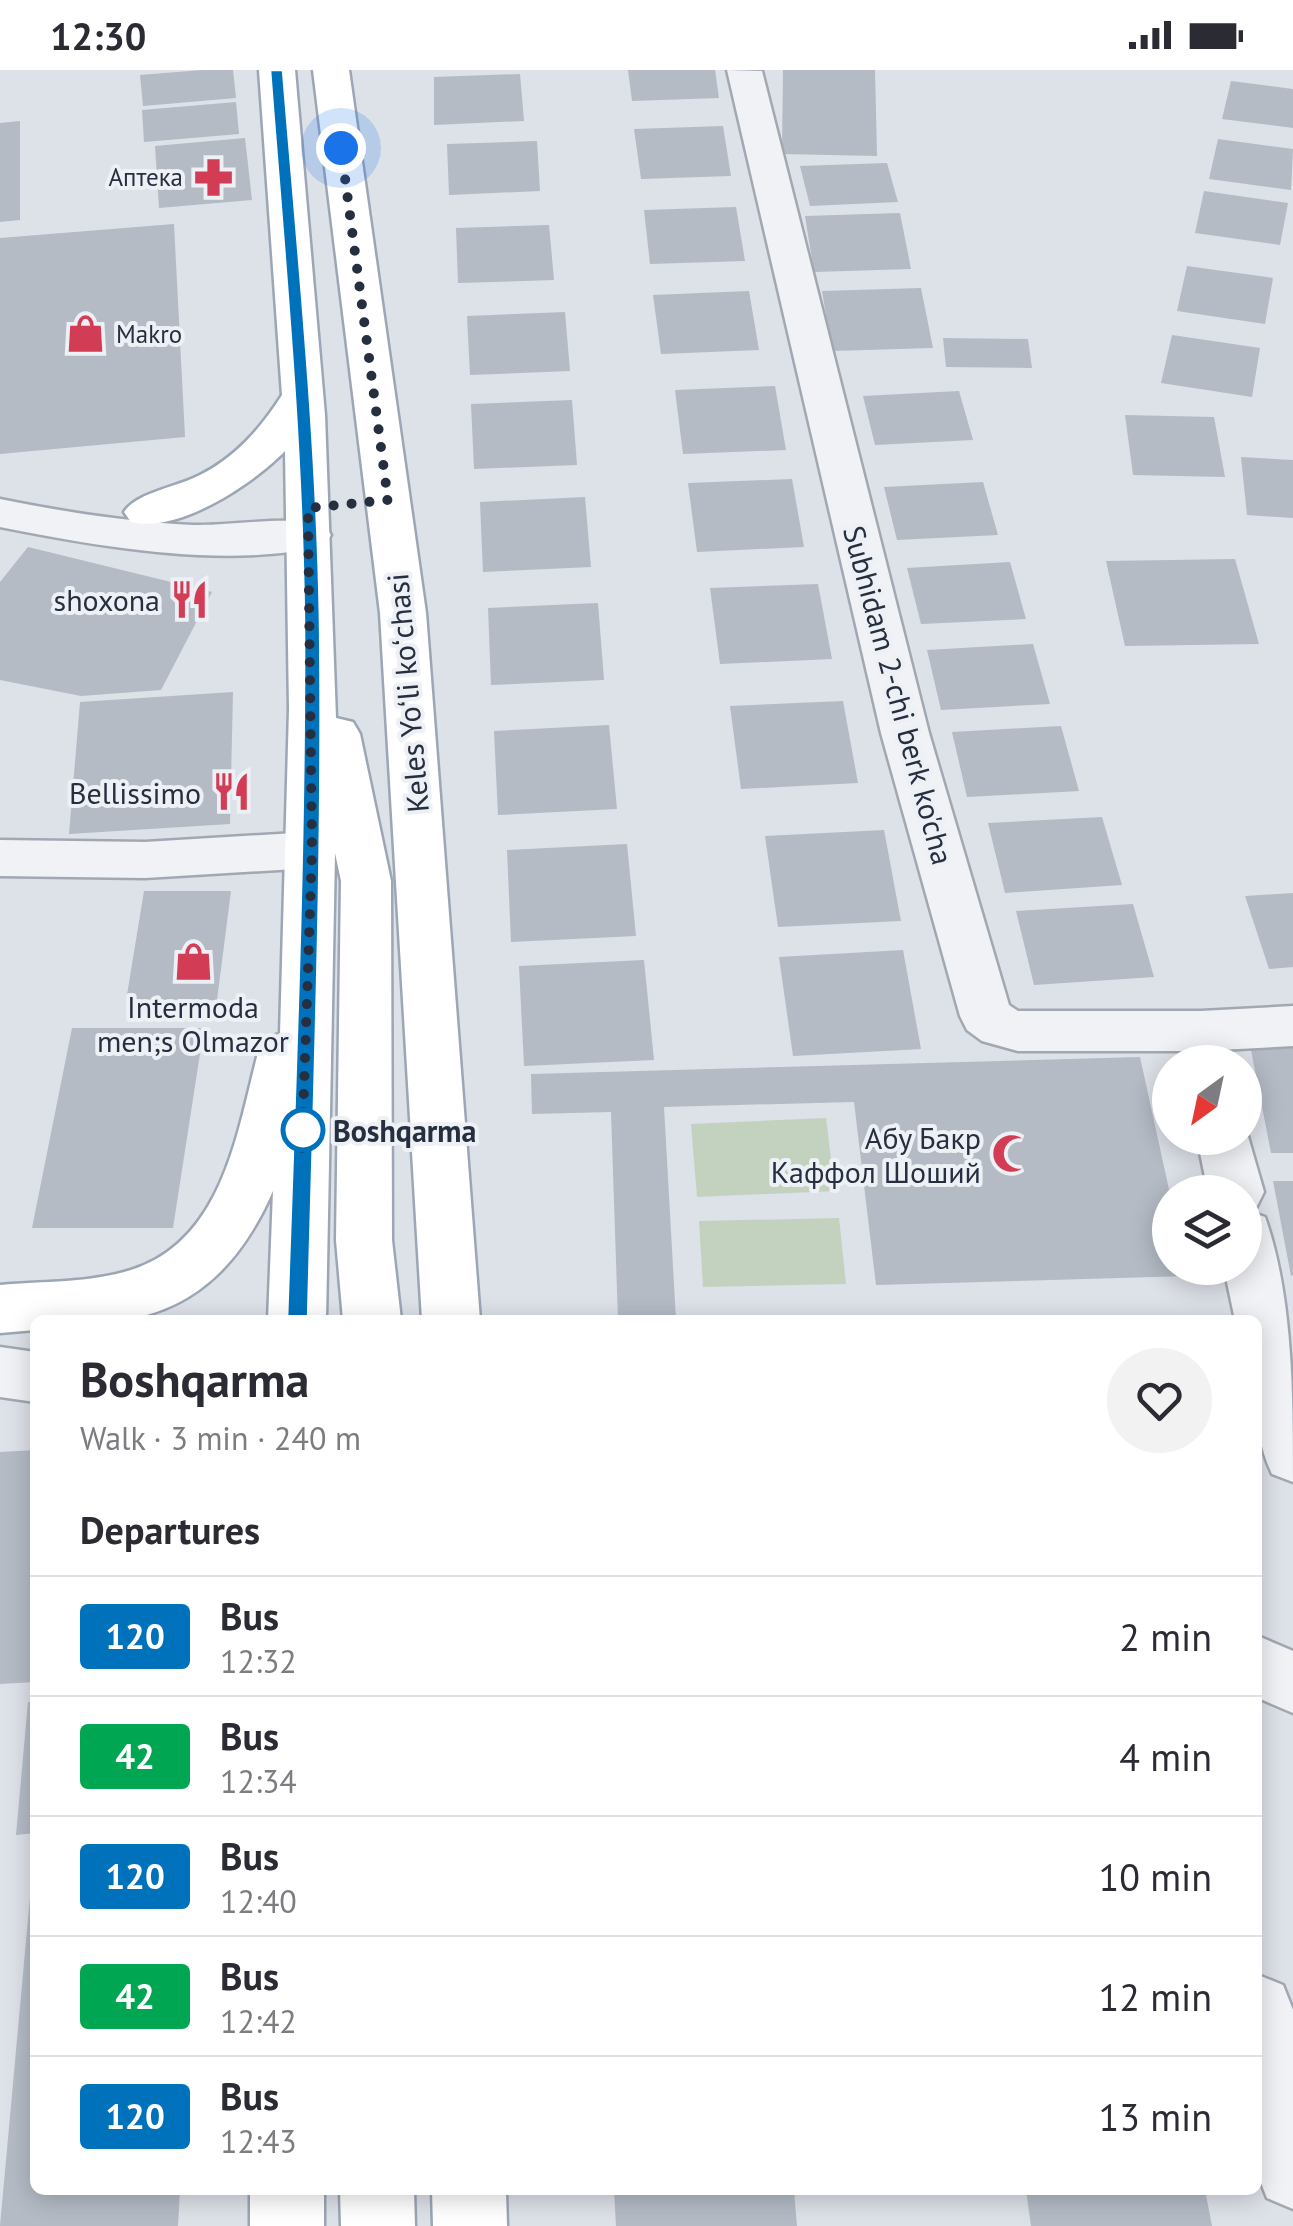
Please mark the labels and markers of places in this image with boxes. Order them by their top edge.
pharmacy icon: Аптека [192,156,234,198]
place label: Аптека [108,161,183,193]
shop icon: Makro [65,313,107,355]
place label: Makro [116,318,182,350]
restaurant icon: shoxona [169,578,211,620]
place label: shoxona [54,580,160,619]
restaurant icon: Bellissimo [210,771,252,813]
place label: Bellissimo [69,773,201,812]
shop icon: Intermoda men;s Olmazor [172,941,214,983]
place label: Intermoda men;s Olmazor [97,987,289,1060]
marker: Boshqarma [282,1109,324,1151]
place label: Boshqarma [333,1111,476,1150]
place label: Абу Бакр Каффол Шоший [771,1118,981,1191]
mosque icon: Абу Бакр Каффол Шоший [990,1133,1032,1175]

